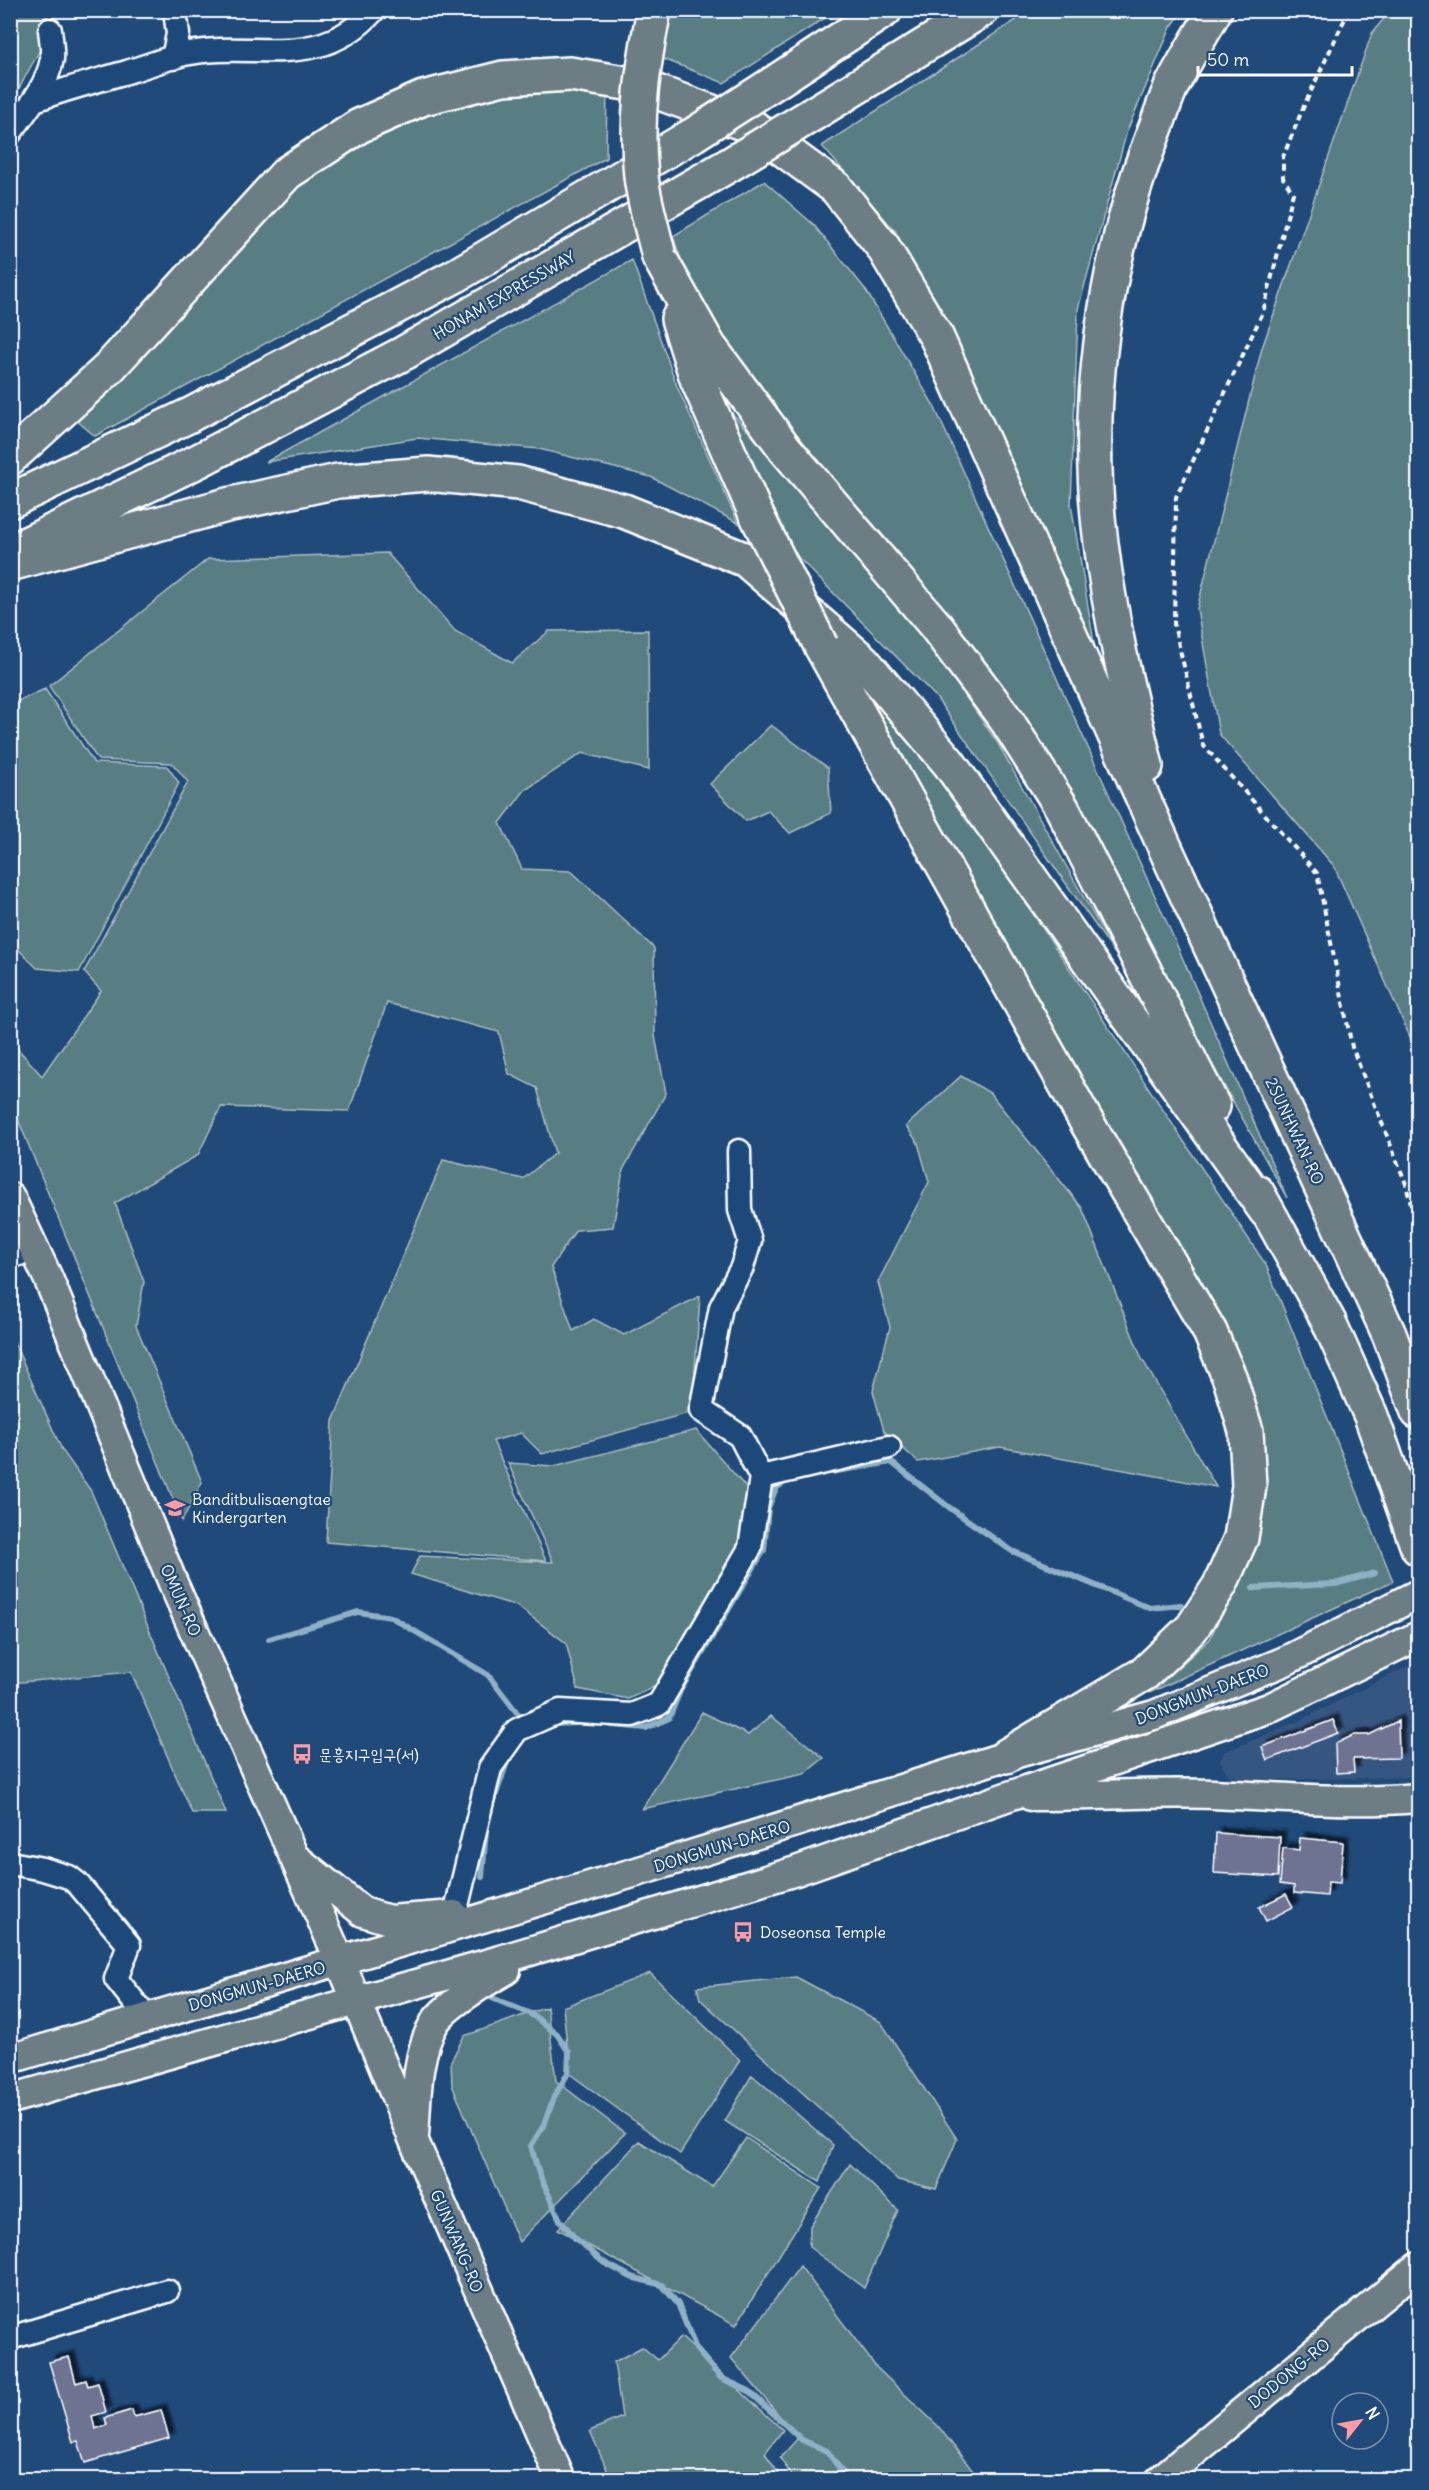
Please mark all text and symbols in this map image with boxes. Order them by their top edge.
scale bar [1198,39,1352,77]
text: 50 m [1207,48,1249,71]
street label: HONAM EXPRESSWAY [429,246,579,344]
street label: 2SUNHWAN-RO [1261,1074,1329,1188]
place label: Banditbulisaengtae Kindergarten [192,1489,331,1527]
school or university icon: Banditbulisaengtae Kindergarten [163,1496,187,1520]
street label: OMUN-RO [156,1561,206,1639]
street label: DONGMUN-DAERO [1132,1659,1272,1729]
bus stop icon: 문흥지구입구(서) [290,1742,314,1766]
place label: 문흥지구입구(서) [319,1744,419,1764]
street label: DONGMUN-DAERO [651,1816,793,1876]
bus stop icon: Doseonsa Temple [731,1920,755,1944]
place label: Doseonsa Temple [760,1922,886,1942]
street label: DONGMUN-DAERO [186,1957,328,2015]
street label: GUNWANG-RO [426,2187,488,2295]
street label: DODONG-RO [1244,2334,1334,2412]
north arrow [1330,2391,1390,2451]
text: N [1361,2403,1384,2423]

